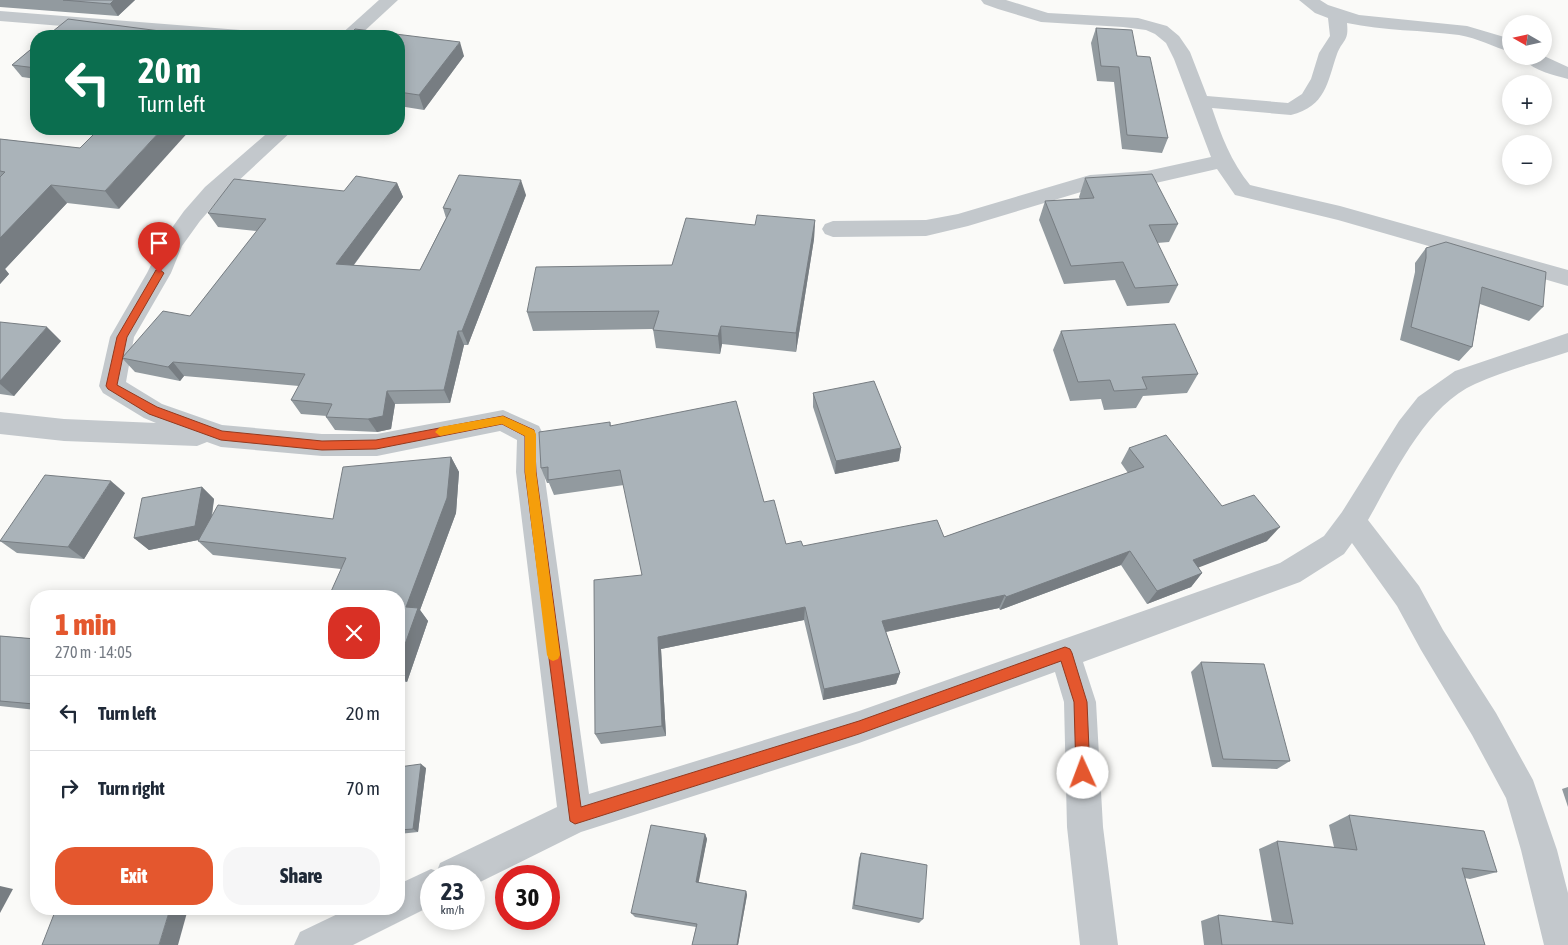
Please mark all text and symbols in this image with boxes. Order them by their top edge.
north arrow [1502,15,1552,65]
map controls [1502,15,1552,185]
icon: left [55,50,120,115]
text: 20 m [138,50,201,90]
button: + [1502,75,1552,125]
text: Turn left [138,91,205,117]
button: − [1502,135,1552,185]
pin [138,222,180,273]
icon: arrive [145,229,173,257]
text: 1 min [55,607,116,641]
button: close [328,607,380,659]
text: 270 m · 14:05 [55,643,132,661]
icon: left [55,699,83,727]
text: Turn left [98,702,156,724]
text: 20 m [346,702,380,724]
position arrow [1056,746,1108,798]
icon: right [55,774,83,802]
text: Turn right [98,777,165,799]
text: 70 m [346,777,380,799]
button: Exit [55,847,213,905]
button: Share [223,847,380,905]
speed limit sign: 30 [495,865,560,930]
text: 23 [441,877,464,905]
text: km/h [441,903,464,917]

